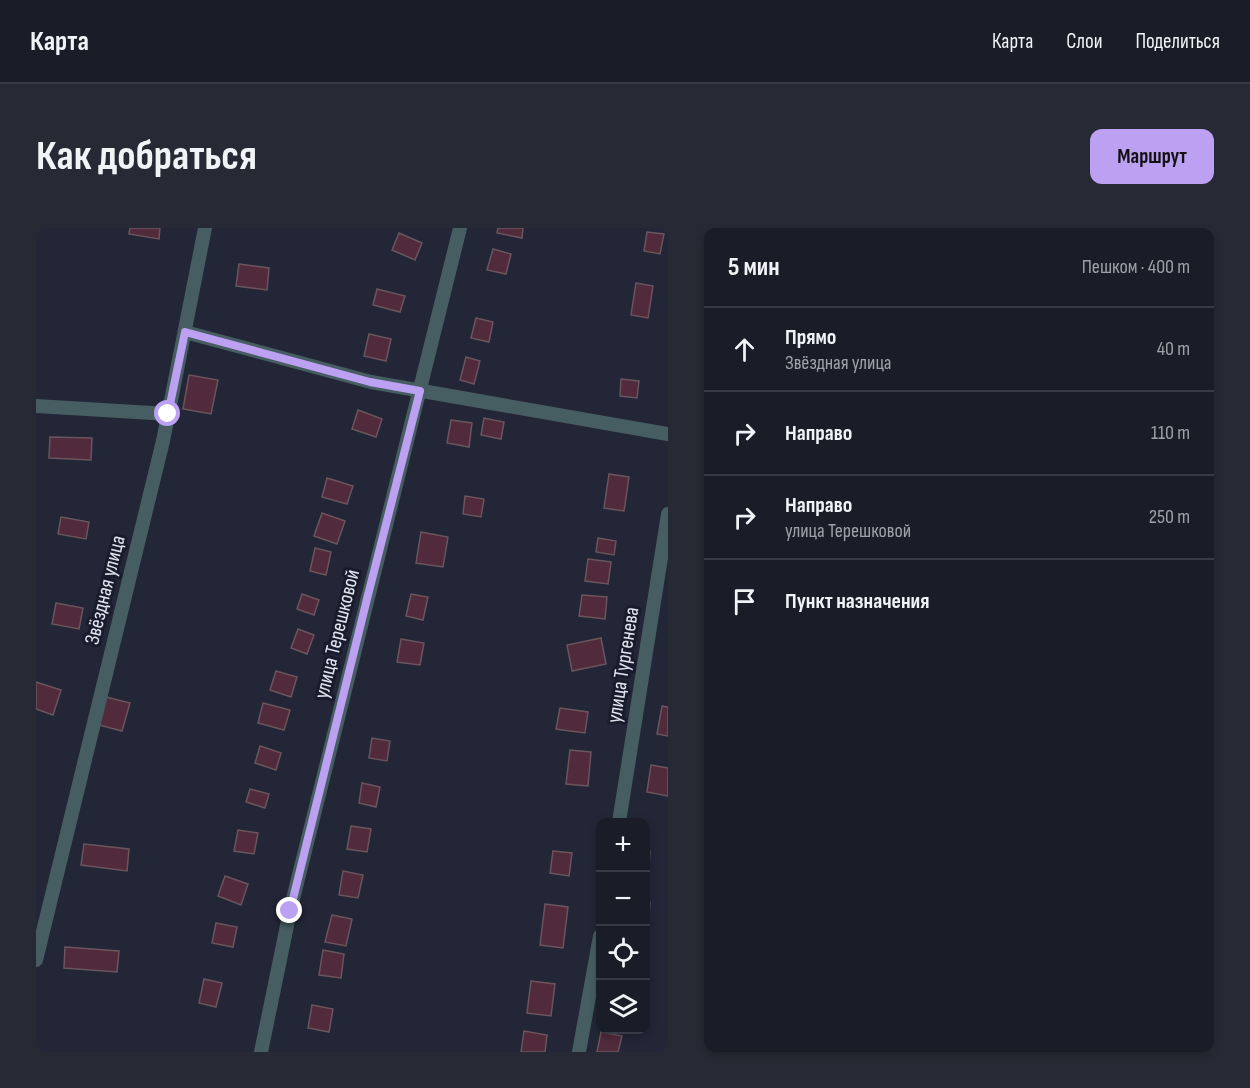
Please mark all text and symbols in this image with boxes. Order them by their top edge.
text: Карта [30,25,89,58]
text: Карта [992,29,1033,54]
text: Слои [1066,29,1102,54]
text: Поделиться [1135,29,1220,54]
button: Маршрут [1090,129,1214,184]
text: Как добраться [36,131,257,182]
text: 5 мин [728,252,780,283]
text: Пешком · 400 m [1082,255,1190,279]
text: Прямо [785,324,836,351]
icon: ahead [728,333,761,366]
text: 40 m [1157,337,1190,361]
text: Звёздная улица [785,351,892,375]
route start [154,400,180,426]
icon: right [728,417,761,450]
text: Направо [785,420,852,447]
text: 110 m [1151,421,1190,445]
text: Направо [785,492,852,519]
icon: right [728,501,761,534]
text: 250 m [1149,505,1190,529]
text: улица Терешковой [785,519,911,543]
street label: Звёздная улица [79,533,131,647]
street label: улица Терешковой [309,567,365,701]
icon: arrive [728,585,761,618]
text: Пункт назначения [785,588,929,615]
street label: улица Тургенева [601,605,645,725]
map controls [596,818,650,1034]
button: + [596,818,650,872]
button: − [596,872,650,926]
route end [276,897,302,923]
button: locate [596,926,650,980]
button: layers [596,980,650,1034]

